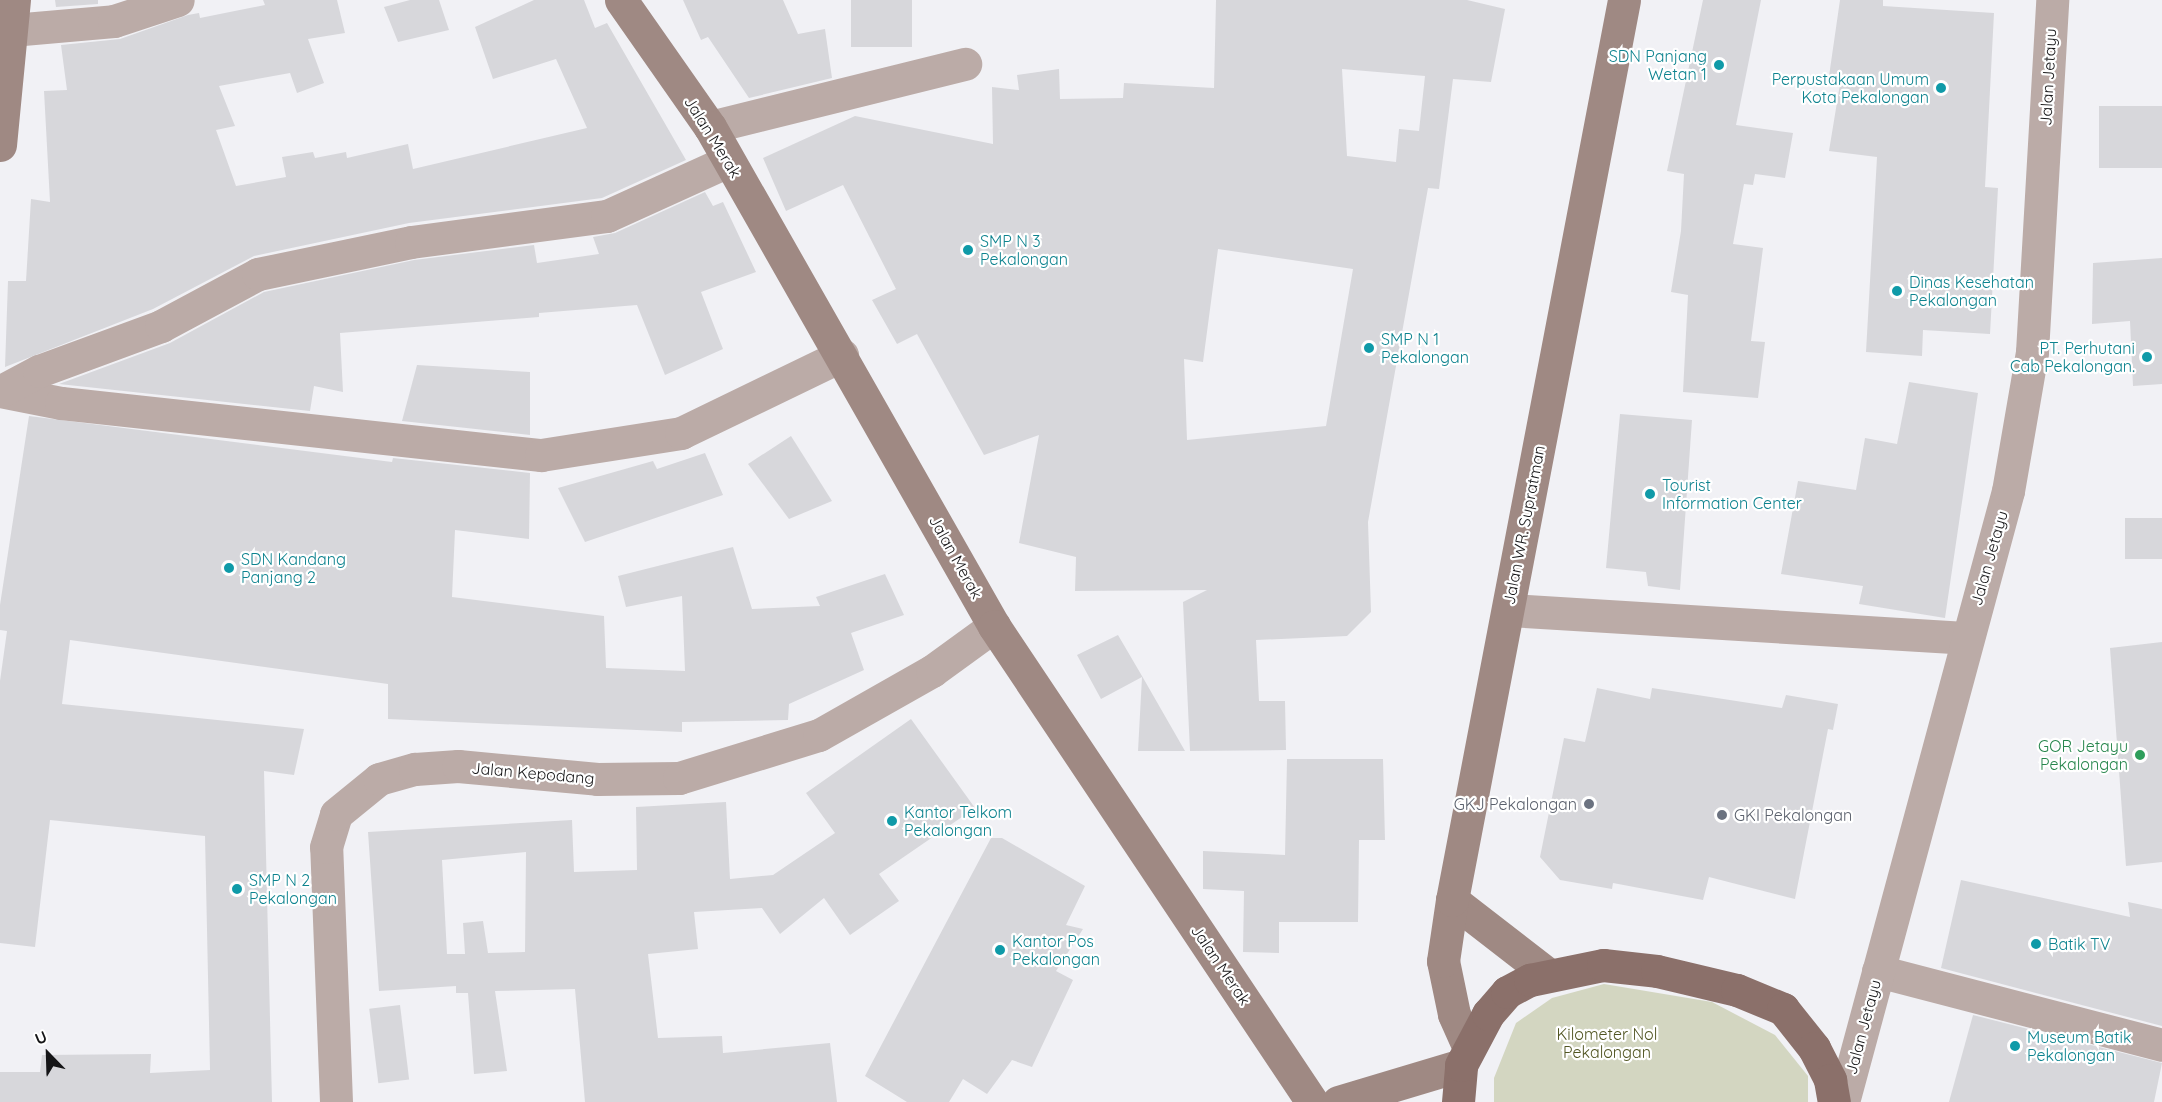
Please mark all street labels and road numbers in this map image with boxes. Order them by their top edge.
street label: Jalan Jetayu [2036,28,2060,126]
street label: Jalan Merak [680,93,746,181]
street label: Jalan WR. Supratman [1499,444,1549,606]
street label: Jalan Jetayu [1966,509,2012,607]
street label: Jalan Merak [925,512,987,602]
street label: Jalan Kepodang [471,758,595,788]
street label: Jalan Merak [1187,921,1255,1009]
street label: Jalan Jetayu [1841,978,1885,1076]

